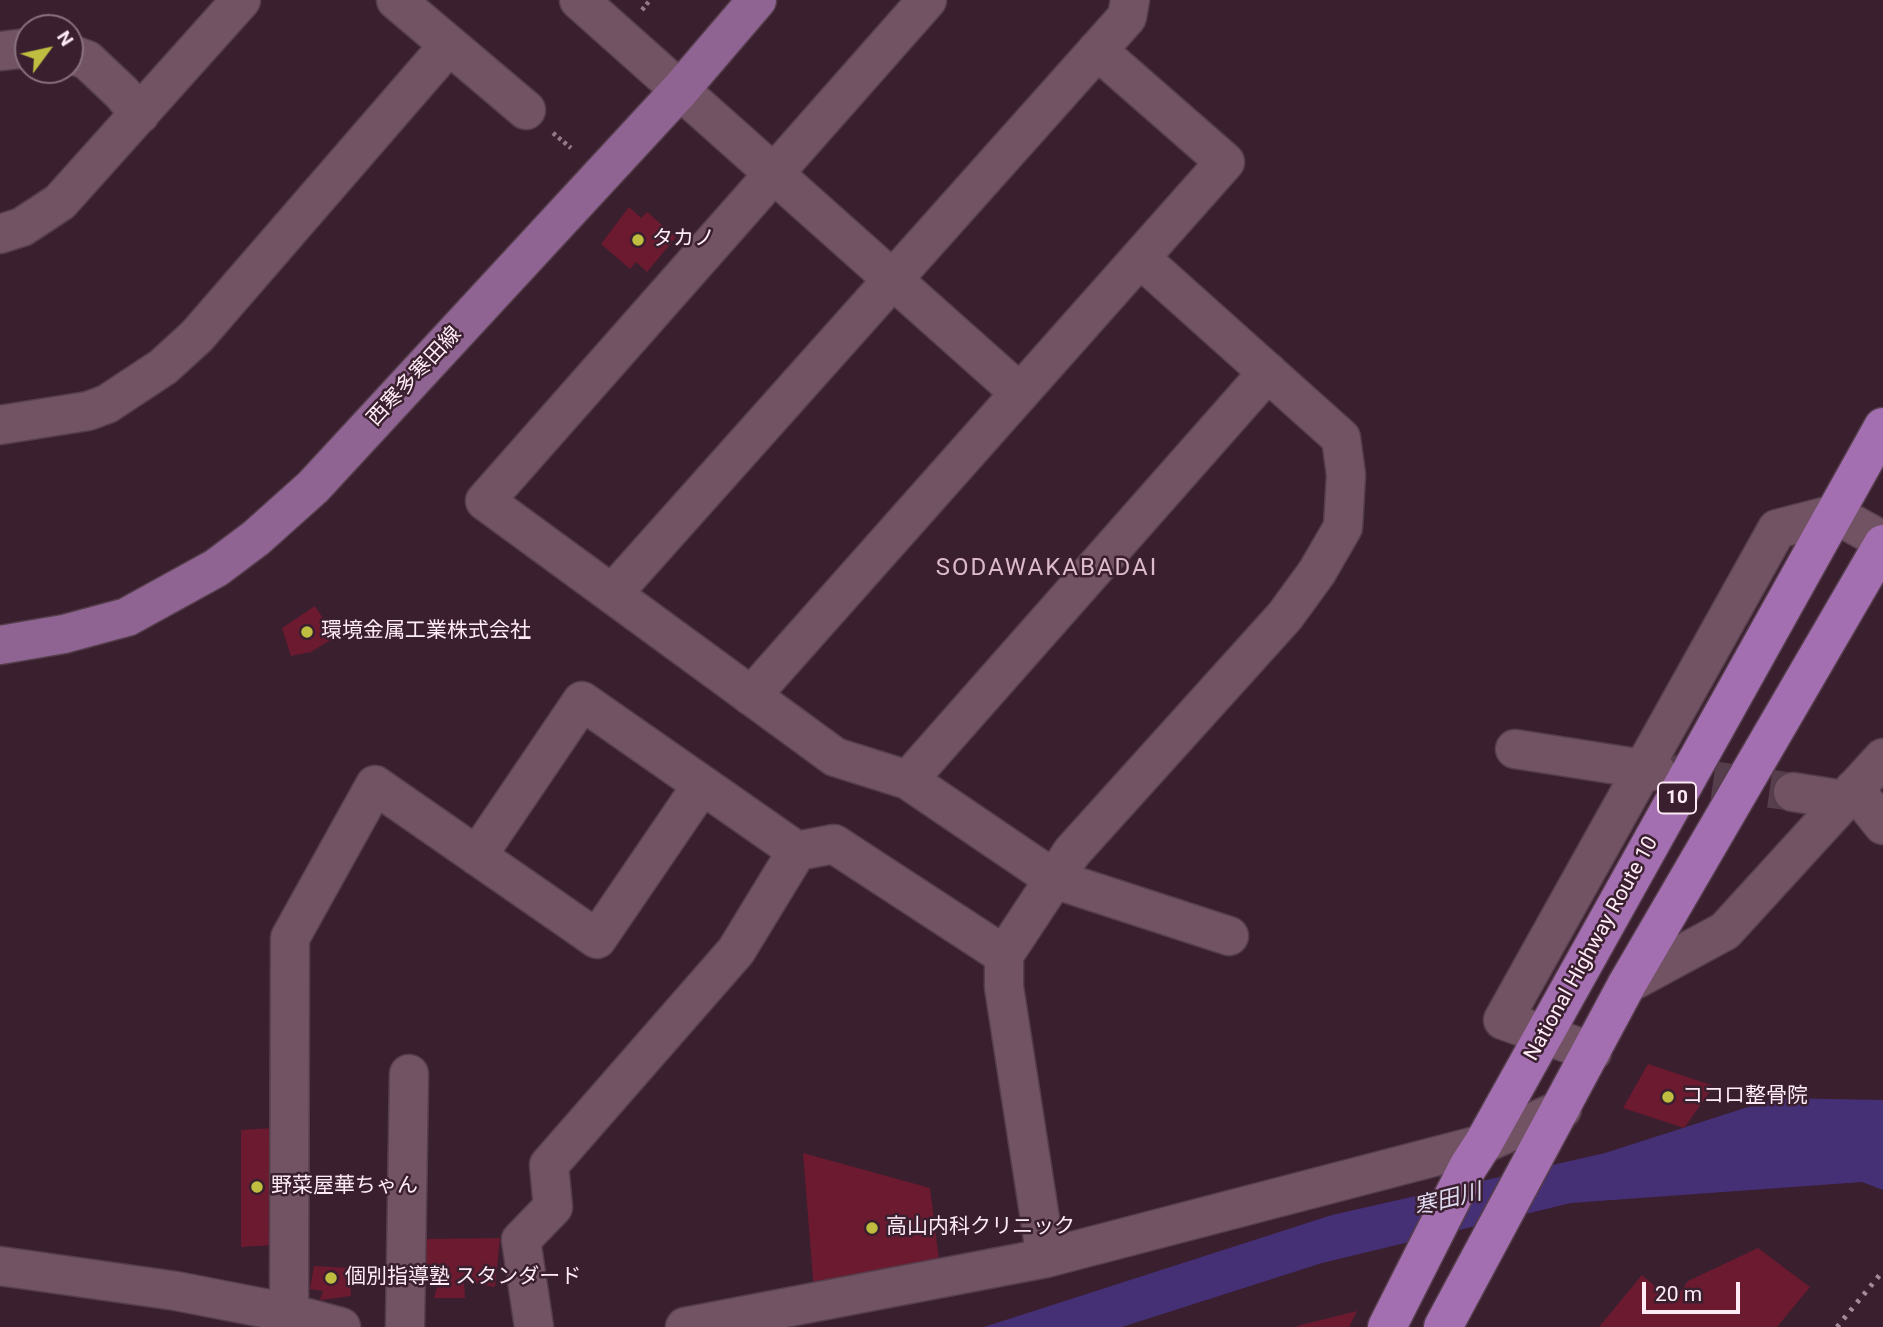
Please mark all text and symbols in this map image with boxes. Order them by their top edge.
north arrow [14,14,84,84]
text: N [52,26,79,50]
place label: タカノ [652,227,715,253]
marker: タカノ [630,232,646,248]
street label: 西寒多寒田線 [363,322,467,432]
district label: SODAWAKABADAI [937,555,1157,583]
place label: 環境金属工業株式会社 [321,619,531,645]
marker: 環境金属工業株式会社 [299,624,315,640]
road number: 10 [1658,782,1696,814]
street label: National Highway Route 10 [1520,832,1664,1066]
place label: ココロ整骨院 [1682,1084,1808,1110]
marker: ココロ整骨院 [1660,1089,1676,1105]
place label: 野菜屋華ちゃん [271,1174,418,1200]
marker: 野菜屋華ちゃん [249,1179,265,1195]
water label: 寒田川 [1411,1179,1485,1223]
place label: 高山内科クリニック [886,1215,1075,1241]
marker: 高山内科クリニック [864,1220,880,1236]
place label: 個別指導塾 スタンダード [345,1265,581,1291]
scale bar [1645,1268,1743,1312]
marker: 個別指導塾 スタンダード [323,1270,339,1286]
text: 20 m [1655,1282,1702,1306]

